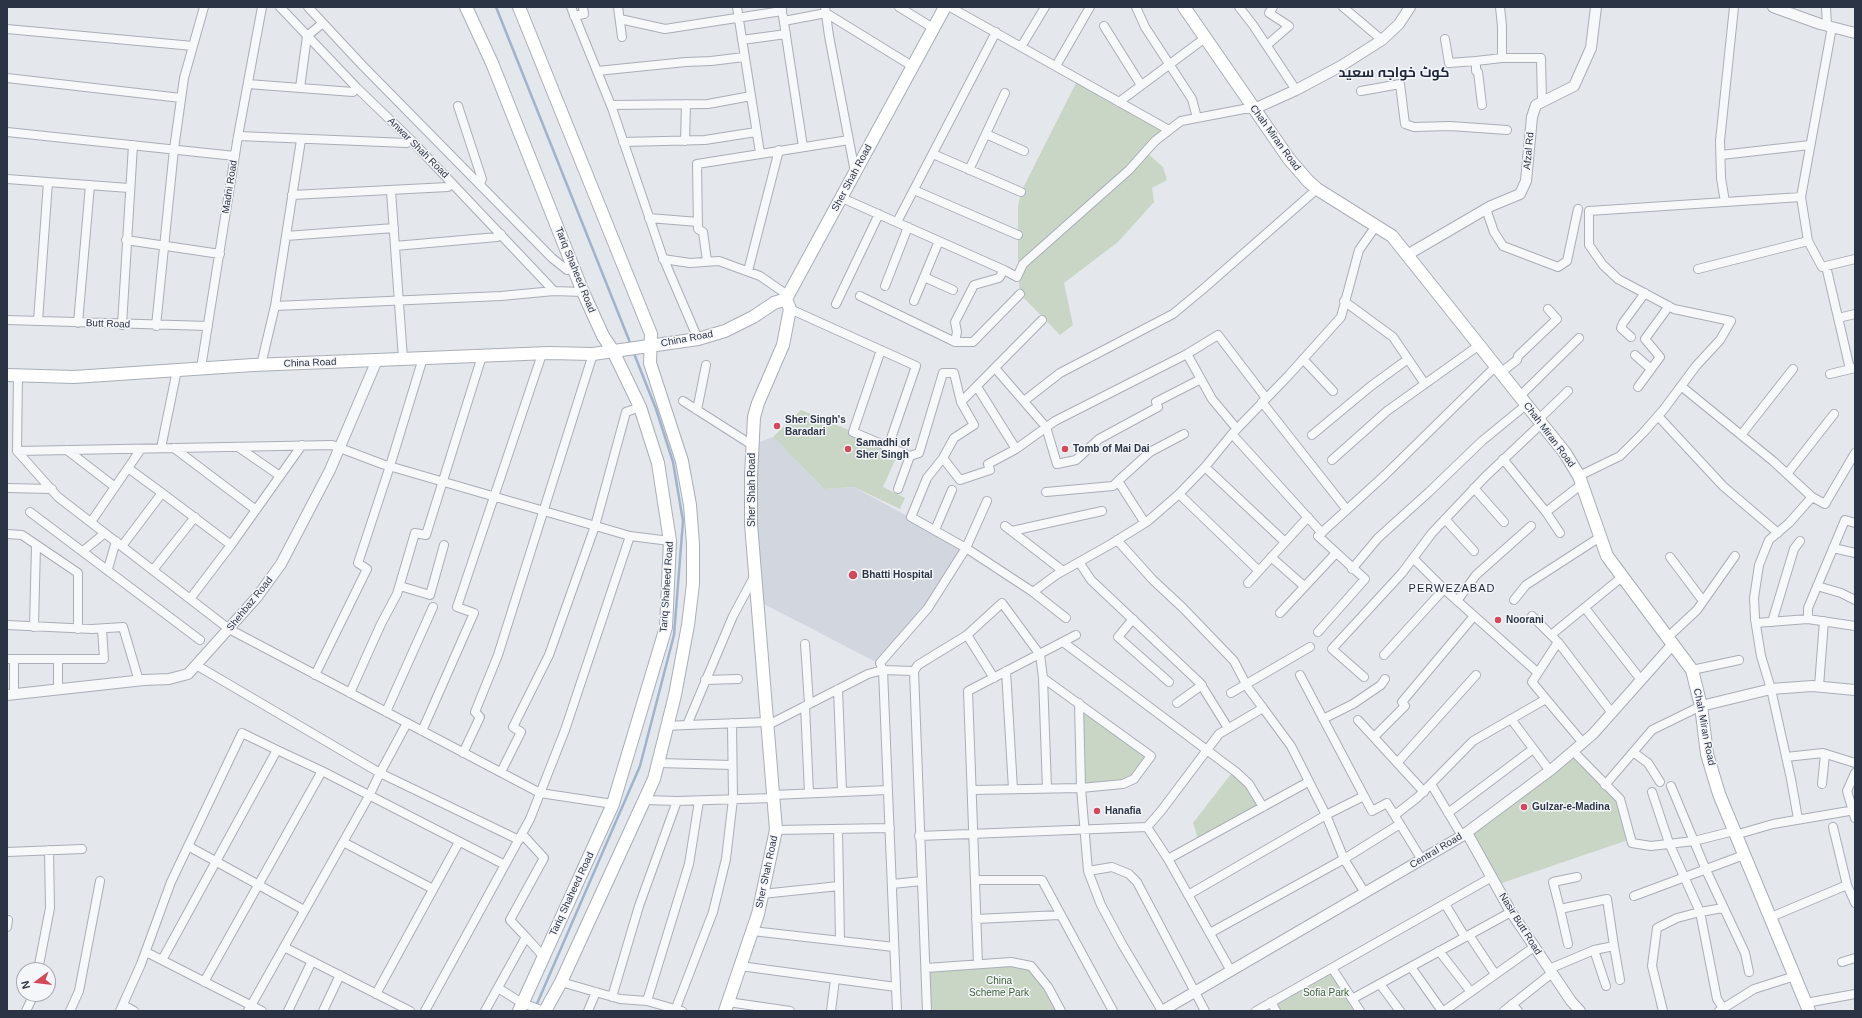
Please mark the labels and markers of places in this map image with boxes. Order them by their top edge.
place label: Sher Singh's Baradari [785,414,846,438]
marker: Sher Singh's Baradari [772,421,782,431]
place label: Samadhi of Sher Singh [856,437,910,460]
place label: Tomb of Mai Dai [1073,443,1149,455]
marker: Samadhi of Sher Singh [843,444,853,454]
marker: Tomb of Mai Dai [1060,444,1070,454]
marker: Bhatti Hospital [847,569,859,581]
place label: Bhatti Hospital [862,569,933,581]
place label: Noorani [1506,614,1544,626]
marker: Noorani [1493,615,1503,625]
place label: Gulzar-e-Madina [1532,801,1610,813]
marker: Gulzar-e-Madina [1519,802,1529,812]
place label: Hanafia [1105,805,1141,817]
marker: Hanafia [1092,806,1102,816]

